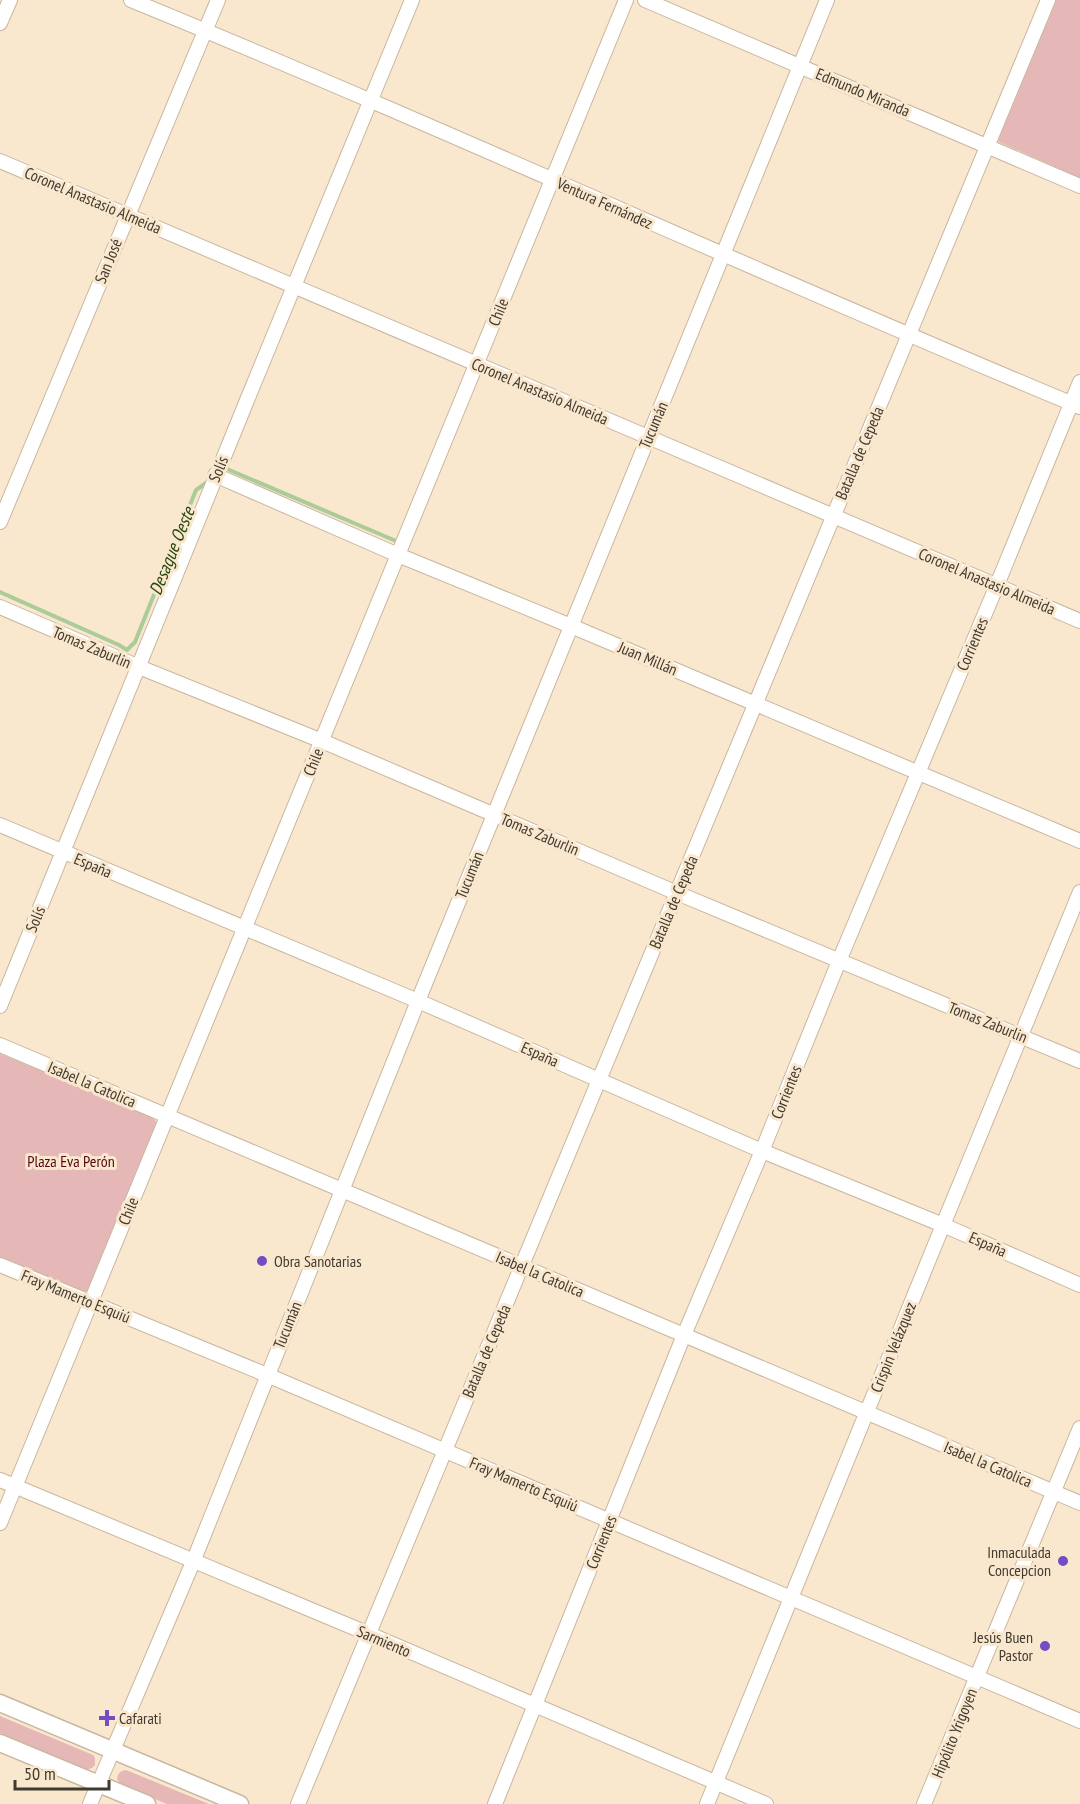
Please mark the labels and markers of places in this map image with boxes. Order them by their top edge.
place label: Obra Sanotarias [274,1251,362,1271]
marker: Obra Sanotarias [255,1254,269,1268]
place label: Inmaculada Concepcion [987,1542,1051,1580]
marker: Inmaculada Concepcion [1056,1554,1070,1568]
place label: Jesús Buen Pastor [972,1627,1034,1665]
marker: Jesús Buen Pastor [1038,1639,1052,1653]
place label: Cafarati [119,1708,162,1728]
marker: Cafarati [100,1711,114,1725]

